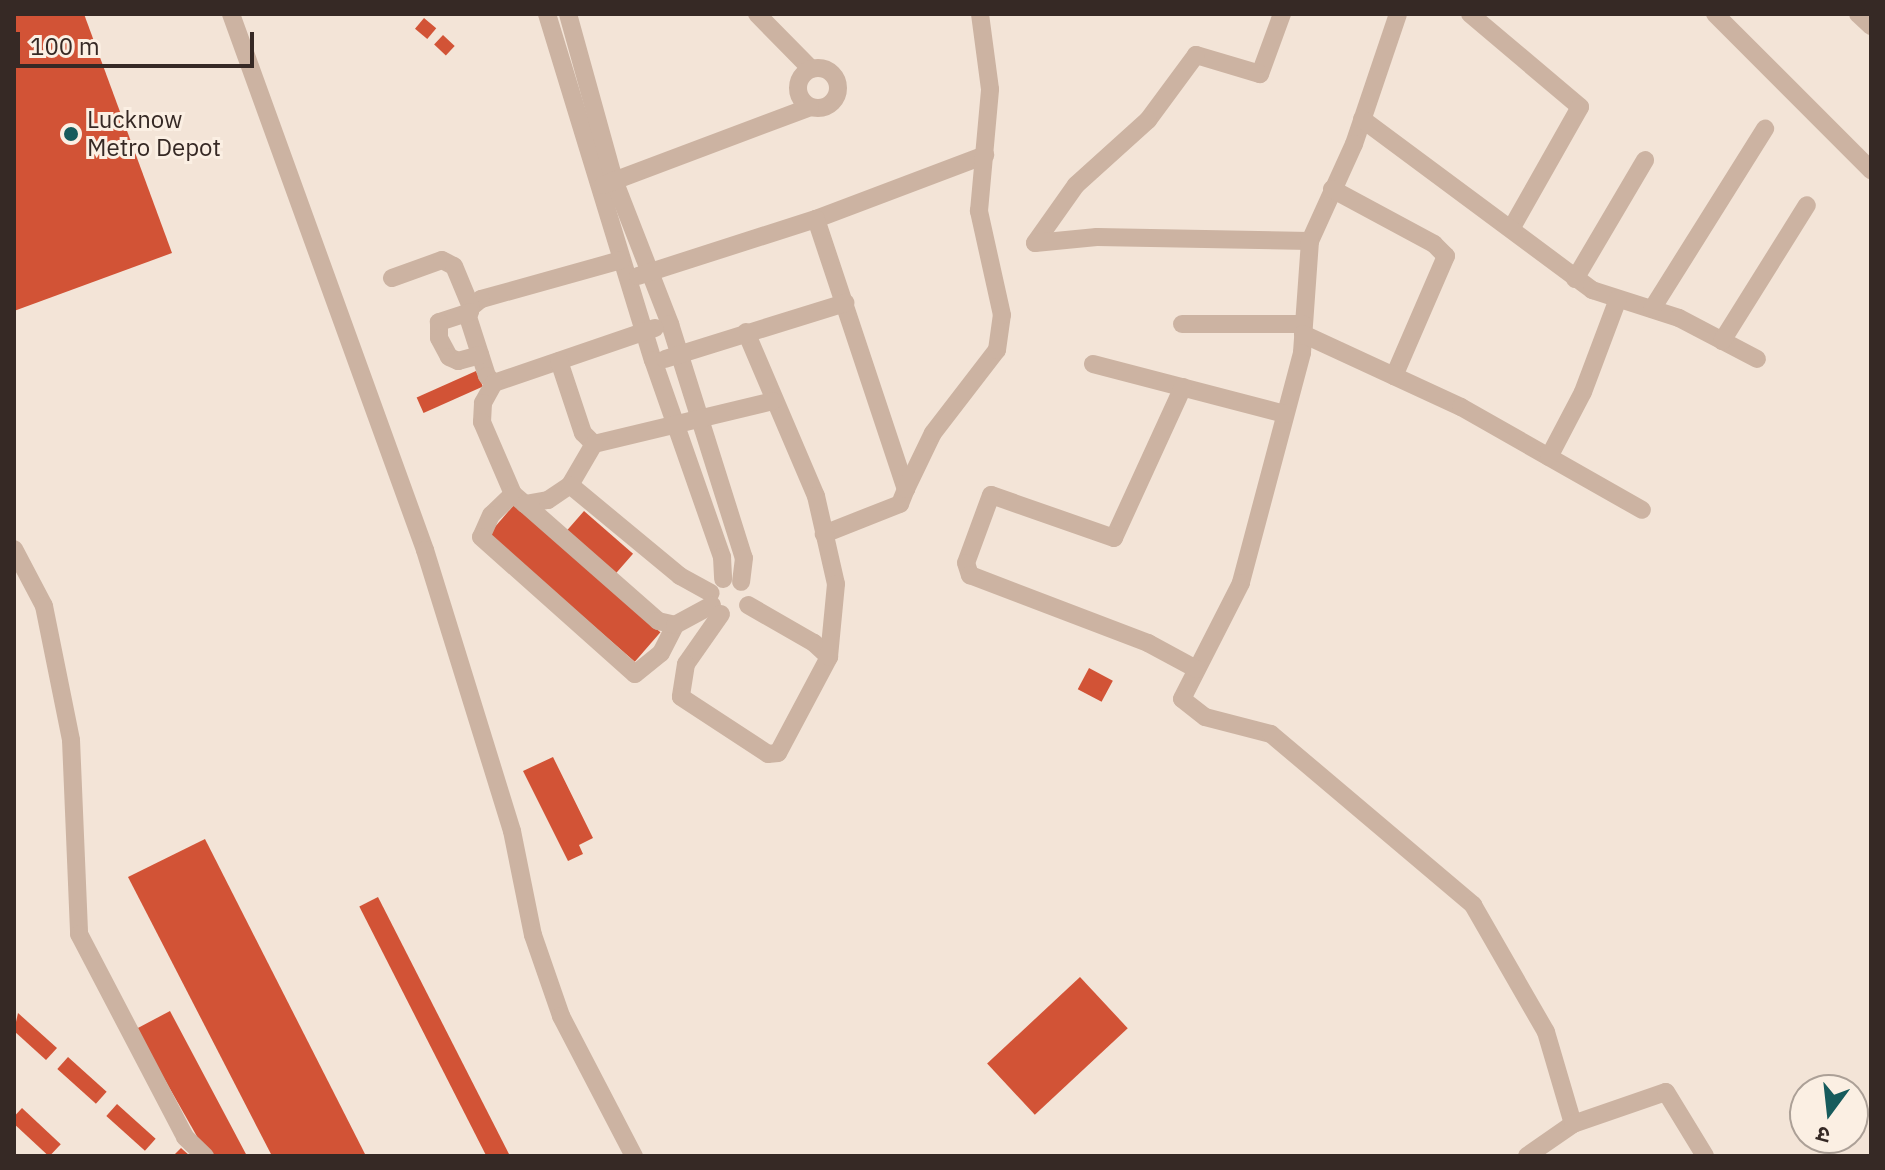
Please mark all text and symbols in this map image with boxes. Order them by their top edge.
scale bar [20,16,258,66]
text: 100 m [30,30,100,62]
place label: Lucknow Metro Depot [87,106,221,162]
marker: Lucknow Metro Depot [62,125,80,143]
north arrow [1789,1074,1869,1154]
text: उ [1813,1120,1833,1151]

